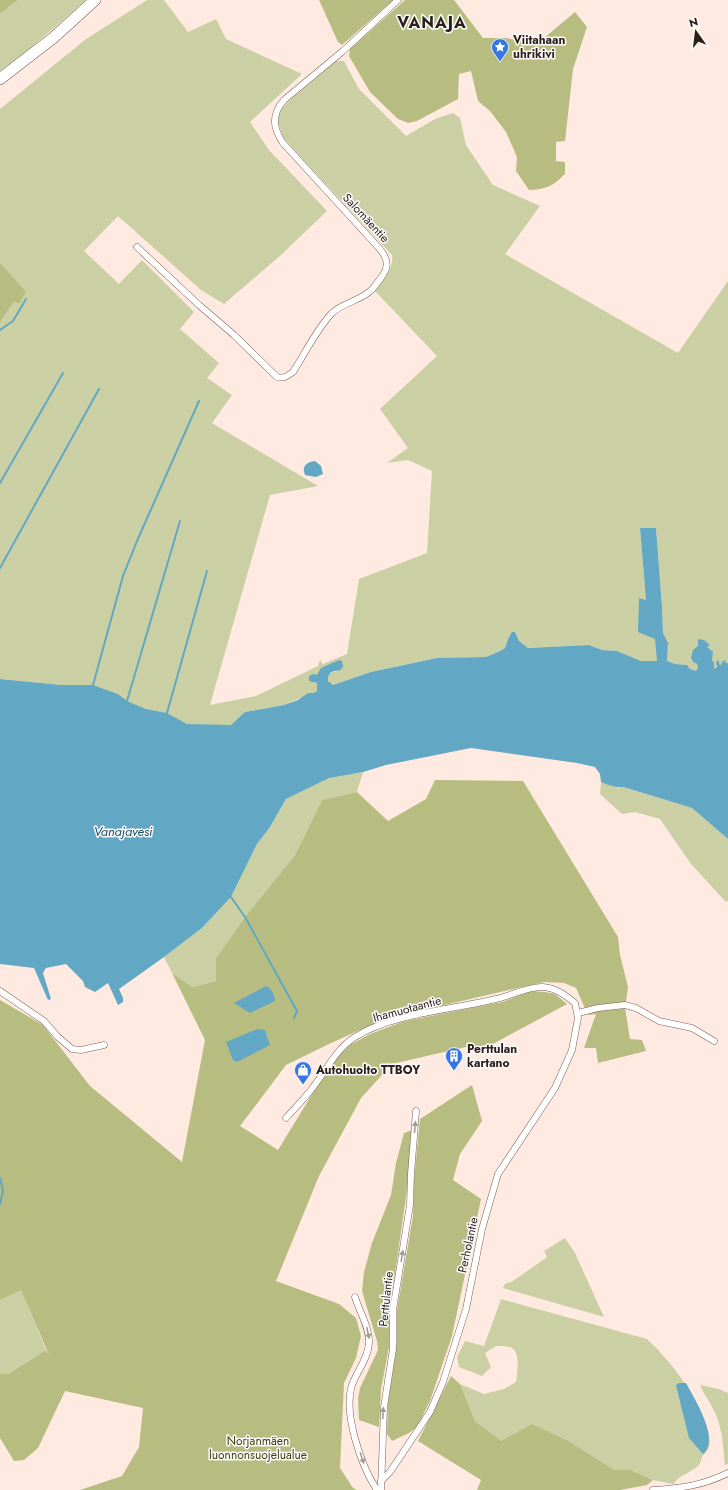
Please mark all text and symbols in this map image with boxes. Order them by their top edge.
district label: VANAJA [396,11,467,34]
north arrow [676,12,716,52]
text: N [687,13,700,31]
place label: Viitahaan uhrikivi [512,31,565,63]
place icon: Viitahaan uhrikivi [490,37,510,62]
street label: Salomäentie [338,189,394,247]
water label: Vanajavesi [94,822,153,841]
street label: Ihamuotaantie [371,991,443,1027]
place label: Perttulan kartano [467,1040,517,1072]
building icon: Perttulan kartano [444,1046,464,1071]
shop icon: Autohuolto TTBOY [293,1060,313,1085]
place label: Autohuolto TTBOY [315,1061,420,1079]
one-way arrow [412,1121,419,1133]
street label: Perholantie [453,1216,483,1274]
one-way arrow [399,1250,405,1262]
street label: Perttulantie [374,1270,398,1328]
one-way arrow [365,1327,371,1340]
one-way arrow [380,1407,387,1419]
park label: Norjanmäen luonnonsuojelualue [209,1432,307,1464]
one-way arrow [359,1452,365,1464]

